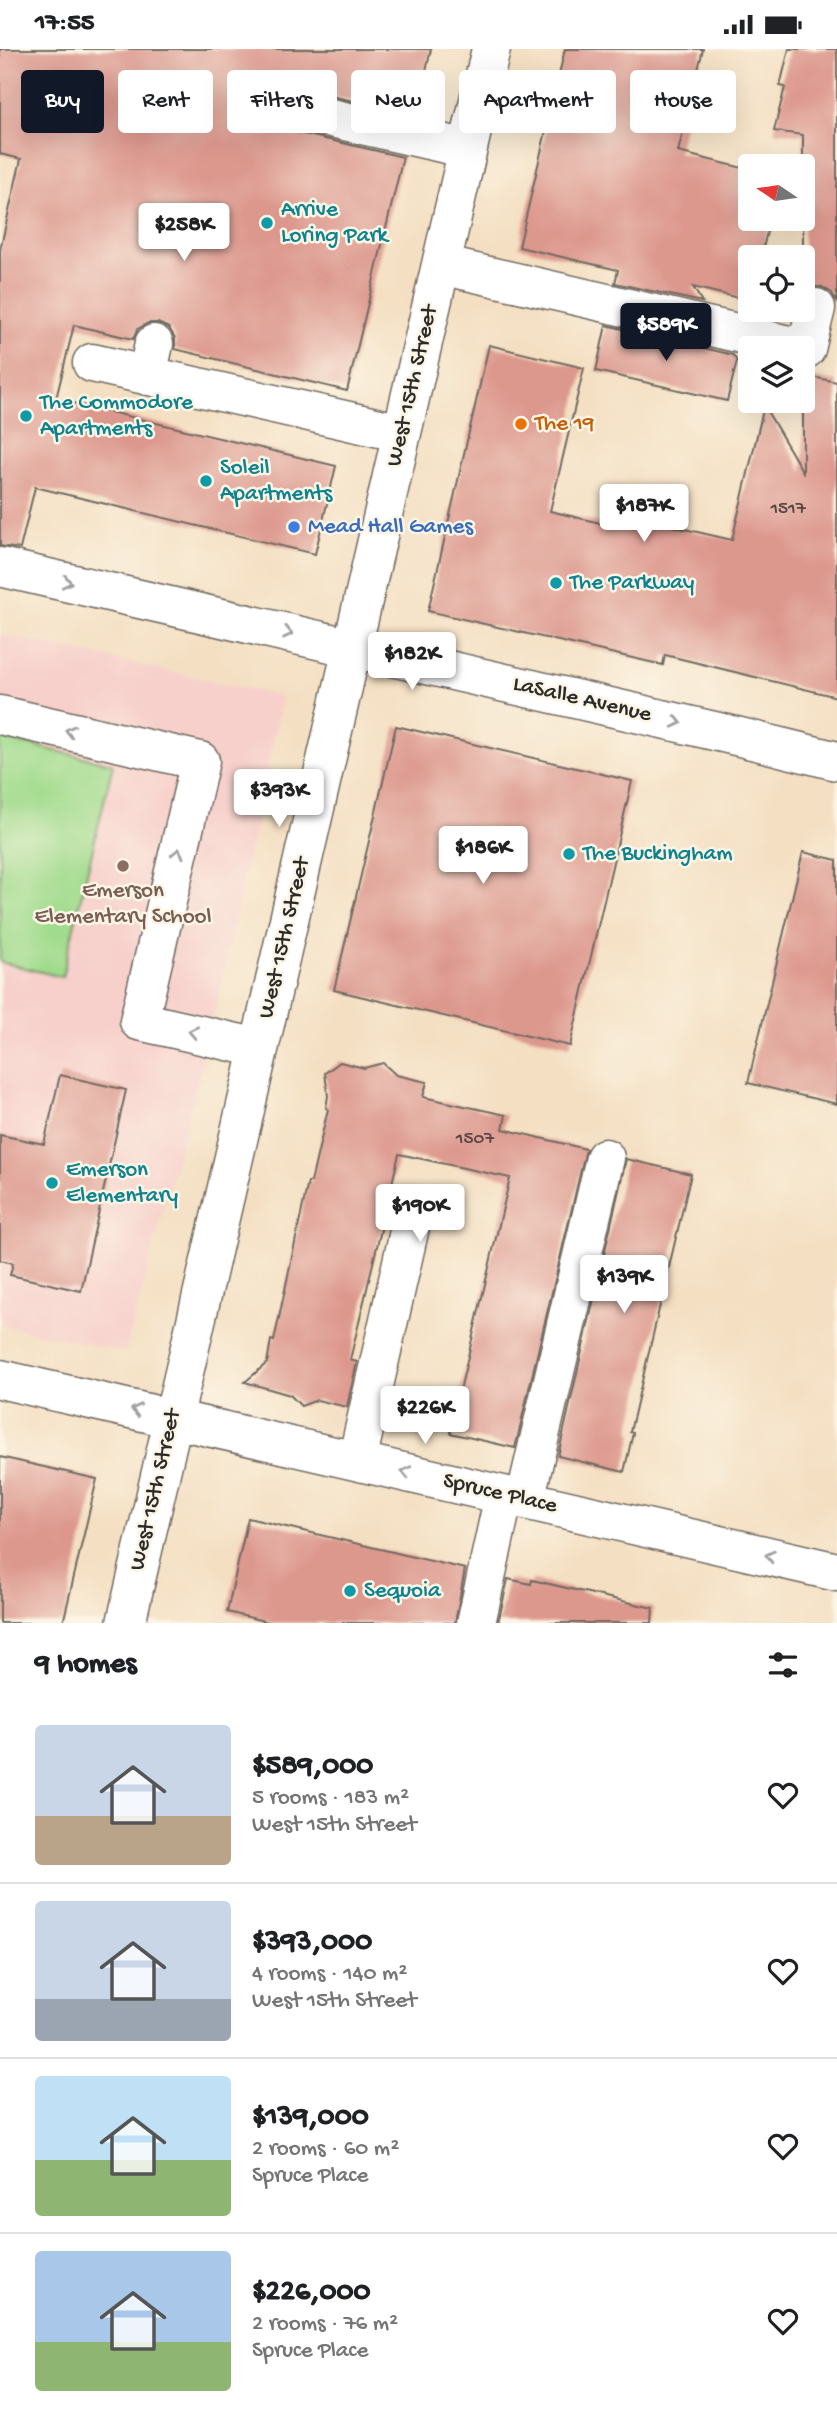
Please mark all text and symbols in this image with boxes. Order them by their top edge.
text: 17:55 [35,9,95,40]
chip: Buy [21,70,104,133]
chip: Rent [118,70,213,133]
chip: Filters [227,70,337,133]
chip: New [351,70,445,133]
chip: Apartment [459,70,616,133]
chip: House [630,70,736,133]
north arrow [738,154,816,231]
map controls [738,154,815,413]
place label: Arrive Loring Park [281,197,391,250]
pin: $258K [135,203,233,263]
text: $258K [155,212,213,239]
marker: Arrive Loring Park [259,215,275,231]
button: locate [738,245,815,322]
street label: West 15th Street [381,301,445,469]
pin: $589K [617,303,715,363]
text: $589K [636,312,696,339]
button: layers [738,336,815,413]
place label: The Commodore Apartments [38,390,194,443]
marker: The Commodore Apartments [18,408,34,424]
place label: The 19 [533,411,595,438]
marker: The 19 [513,416,529,432]
place label: Soleil Apartments [220,455,333,508]
marker: Soleil Apartments [198,473,214,489]
pin: $187K [595,484,693,544]
text: $187K [616,493,672,520]
house number: 1517 [769,498,807,521]
place label: Mead Hall Games [308,514,473,541]
marker: Mead Hall Games [286,519,302,535]
place label: The Parkway [568,570,694,597]
one-way arrow [60,574,72,588]
marker: The Parkway [548,575,564,591]
one-way arrow [282,625,294,639]
pin: $182K [363,633,461,692]
text: $182K [384,641,440,668]
street label: LaSalle Avenue [510,671,655,729]
one-way arrow [671,714,683,728]
one-way arrow [64,725,76,739]
pin: $393K [230,769,328,829]
text: $393K [250,778,308,805]
pin: $186K [434,827,532,886]
text: $186K [455,835,511,862]
place label: The Buckingham [581,841,733,868]
marker: The Buckingham [561,846,577,862]
one-way arrow [170,847,184,859]
street label: West 15th Street [253,853,317,1021]
marker: Emerson Elementary School [115,858,131,874]
place label: Emerson Elementary School [34,878,212,931]
one-way arrow [187,1026,199,1041]
house number: 1507 [455,1128,495,1151]
place label: Emerson Elementary [66,1157,178,1210]
marker: Emerson Elementary [44,1175,60,1191]
pin: $190K [371,1185,469,1244]
text: $190K [392,1193,448,1220]
pin: $139K [575,1255,673,1315]
text: $139K [596,1264,652,1291]
pin: $226K [376,1387,474,1446]
text: $226K [396,1395,454,1422]
one-way arrow [130,1404,142,1418]
street label: West 15th Street [124,1405,188,1573]
one-way arrow [400,1466,412,1480]
street label: Spruce Place [440,1468,561,1520]
one-way arrow [765,1550,777,1565]
place label: Sequoia [364,1578,442,1605]
marker: Sequoia [342,1583,358,1599]
icon: filters [764,1646,802,1684]
text: 9 homes [35,1648,137,1683]
text: $589,000 [252,1750,373,1785]
icon: home [91,1753,175,1837]
icon: heart [764,1776,802,1814]
text: 5 rooms · 183 m² [252,1785,409,1812]
text: West 15th Street [252,1812,417,1839]
text: $393,000 [252,1926,372,1961]
icon: home [91,1929,175,2013]
icon: heart [764,1952,802,1990]
text: 4 rooms · 140 m² [252,1961,407,1988]
text: West 15th Street [252,1988,417,2015]
text: $139,000 [252,2101,369,2136]
icon: home [91,2104,175,2188]
icon: heart [764,2127,802,2165]
text: 2 rooms · 60 m² [252,2136,399,2163]
text: Spruce Place [252,2163,368,2190]
text: $226,000 [252,2276,371,2311]
icon: home [91,2279,175,2363]
icon: heart [764,2302,802,2340]
text: 2 rooms · 76 m² [252,2311,398,2338]
text: Spruce Place [252,2338,368,2365]

